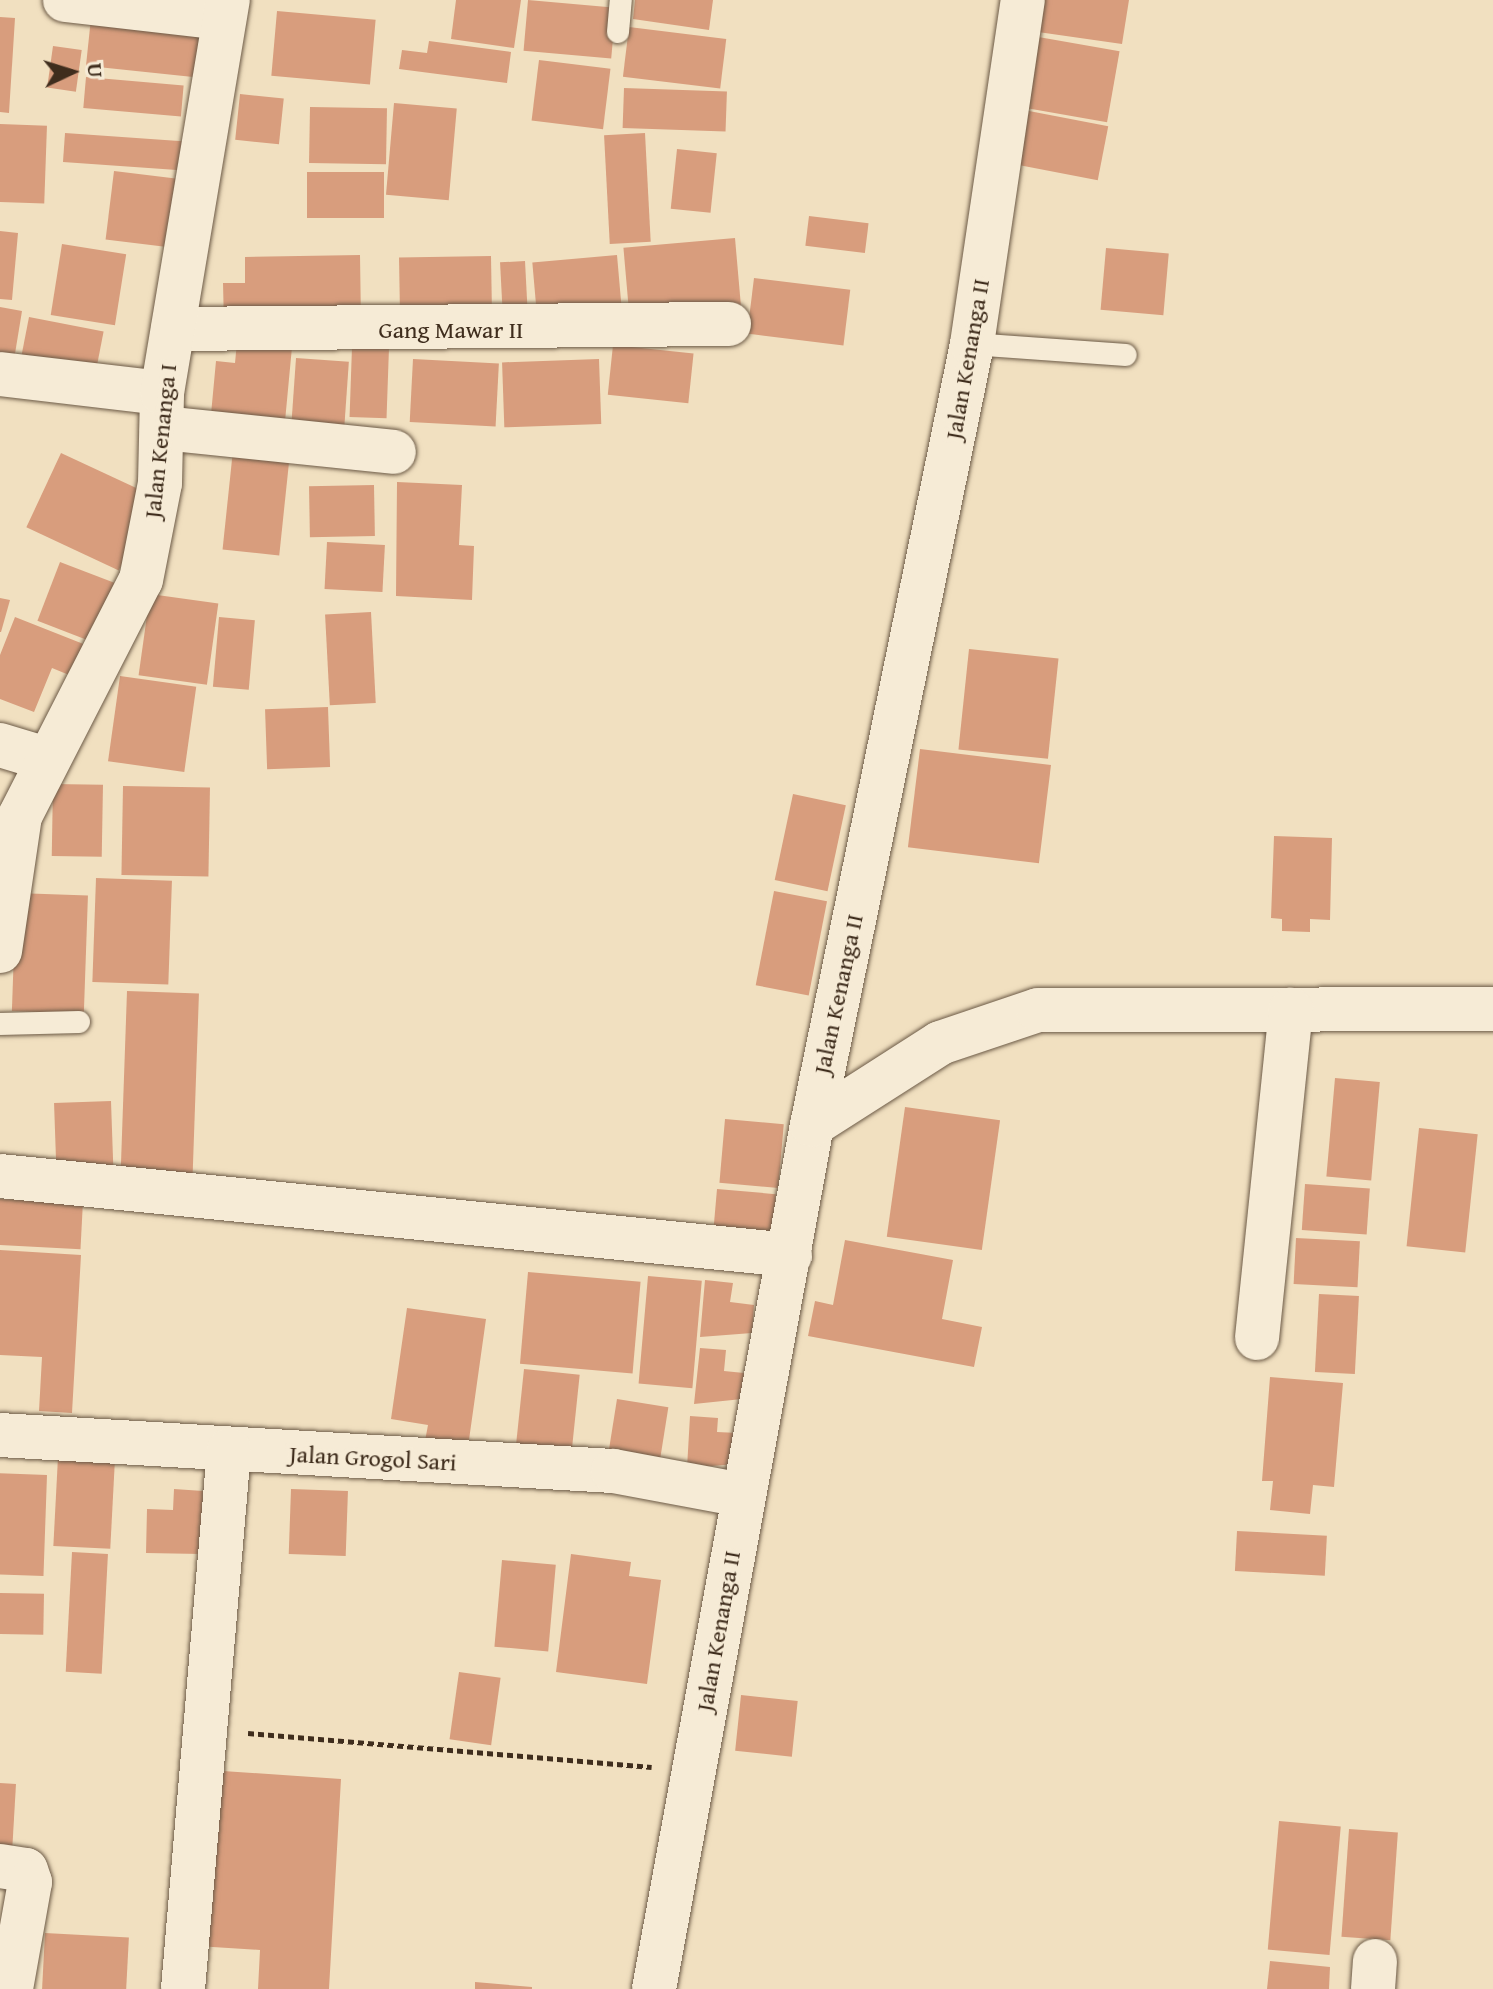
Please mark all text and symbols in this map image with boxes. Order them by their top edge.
north arrow [32,32,112,112]
text: U [79,62,112,79]
street label: Jalan Kenanga II [939,276,995,442]
street label: Gang Mawar II [379,316,523,344]
street label: Jalan Kenanga I [138,362,182,520]
street label: Jalan Kenanga II [807,911,869,1077]
street label: Jalan Grogol Sari [289,1439,457,1477]
street label: Jalan Kenanga II [690,1548,746,1714]

